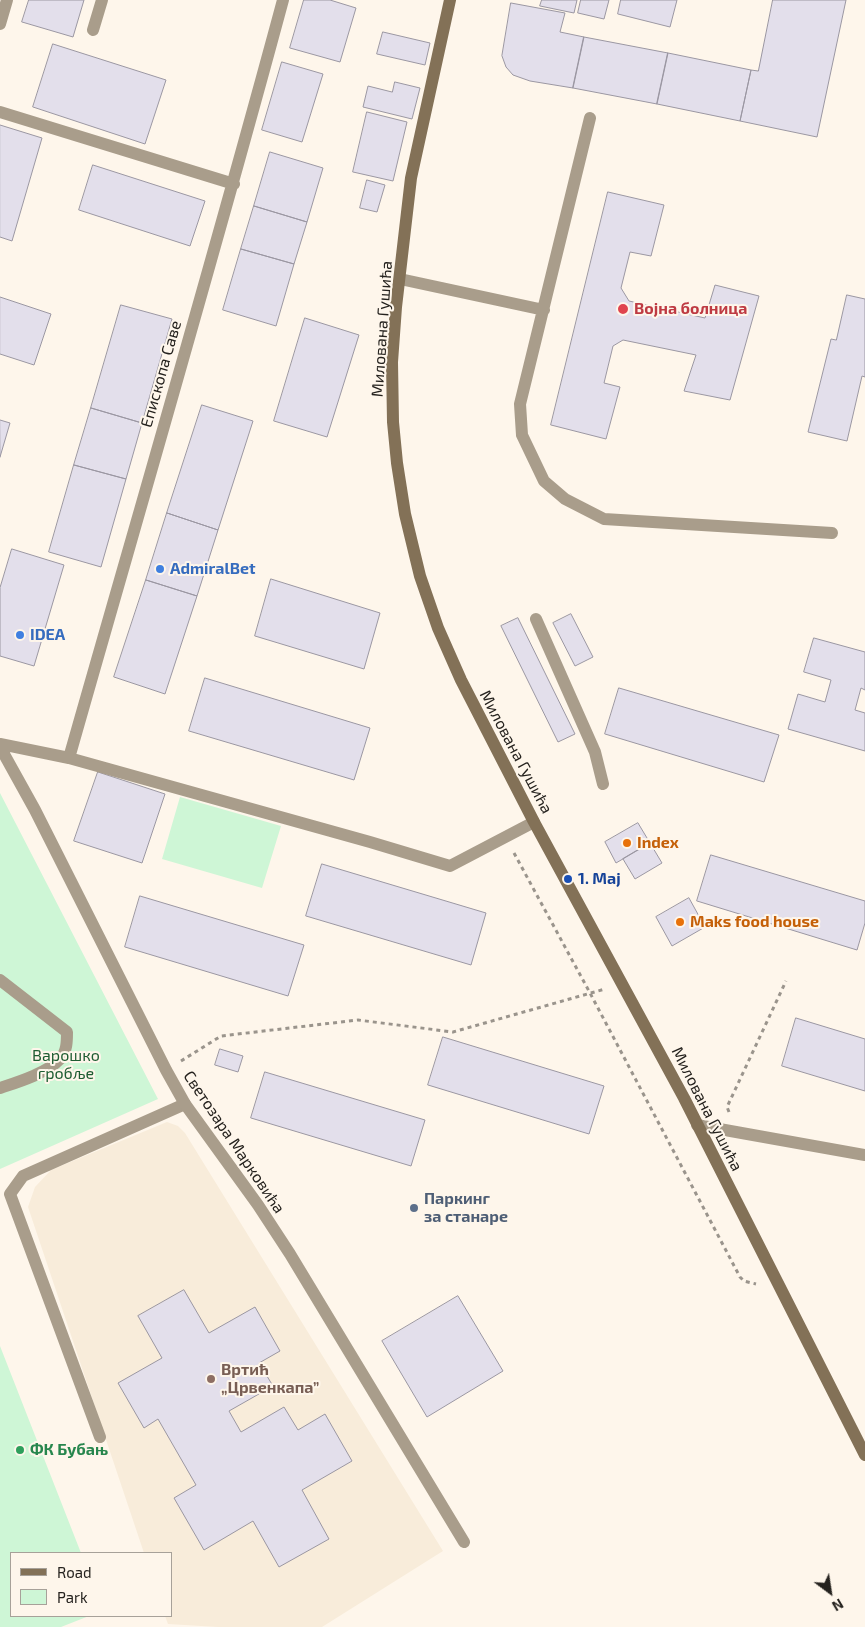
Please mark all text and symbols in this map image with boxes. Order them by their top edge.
street label: Милована Гушића [368,260,396,398]
place label: Војна болница [634,299,748,319]
marker: Војна болница [616,302,630,316]
street label: Епископа Саве [137,318,185,430]
place label: AdmiralBet [170,559,255,579]
marker: AdmiralBet [154,563,166,575]
place label: IDEA [30,625,65,645]
marker: IDEA [14,629,26,641]
street label: Милована Гушића [475,687,557,817]
place label: Index [637,833,679,853]
marker: Index [621,837,633,849]
place label: 1. Мај [578,869,621,889]
marker: 1. Мај [562,873,574,885]
place label: Maks food house [690,912,819,932]
marker: Maks food house [674,916,686,928]
street label: Милована Гушића [667,1044,747,1174]
park label: Варошко гробље [32,1046,100,1084]
street label: Светозара Марковића [179,1067,289,1217]
place label: Паркинг за станаре [424,1189,508,1227]
marker: Паркинг за станаре [408,1202,420,1214]
place label: Вртић „Црвенкапа” [221,1360,319,1398]
marker: Вртић „Црвенкапа” [205,1373,217,1385]
place label: ФК Бубањ [30,1440,108,1460]
marker: ФК Бубањ [14,1444,26,1456]
legend [10,1552,172,1617]
text: Road [57,1563,92,1581]
north arrow [805,1567,855,1617]
text: Park [57,1588,88,1606]
text: N [829,1595,847,1615]

